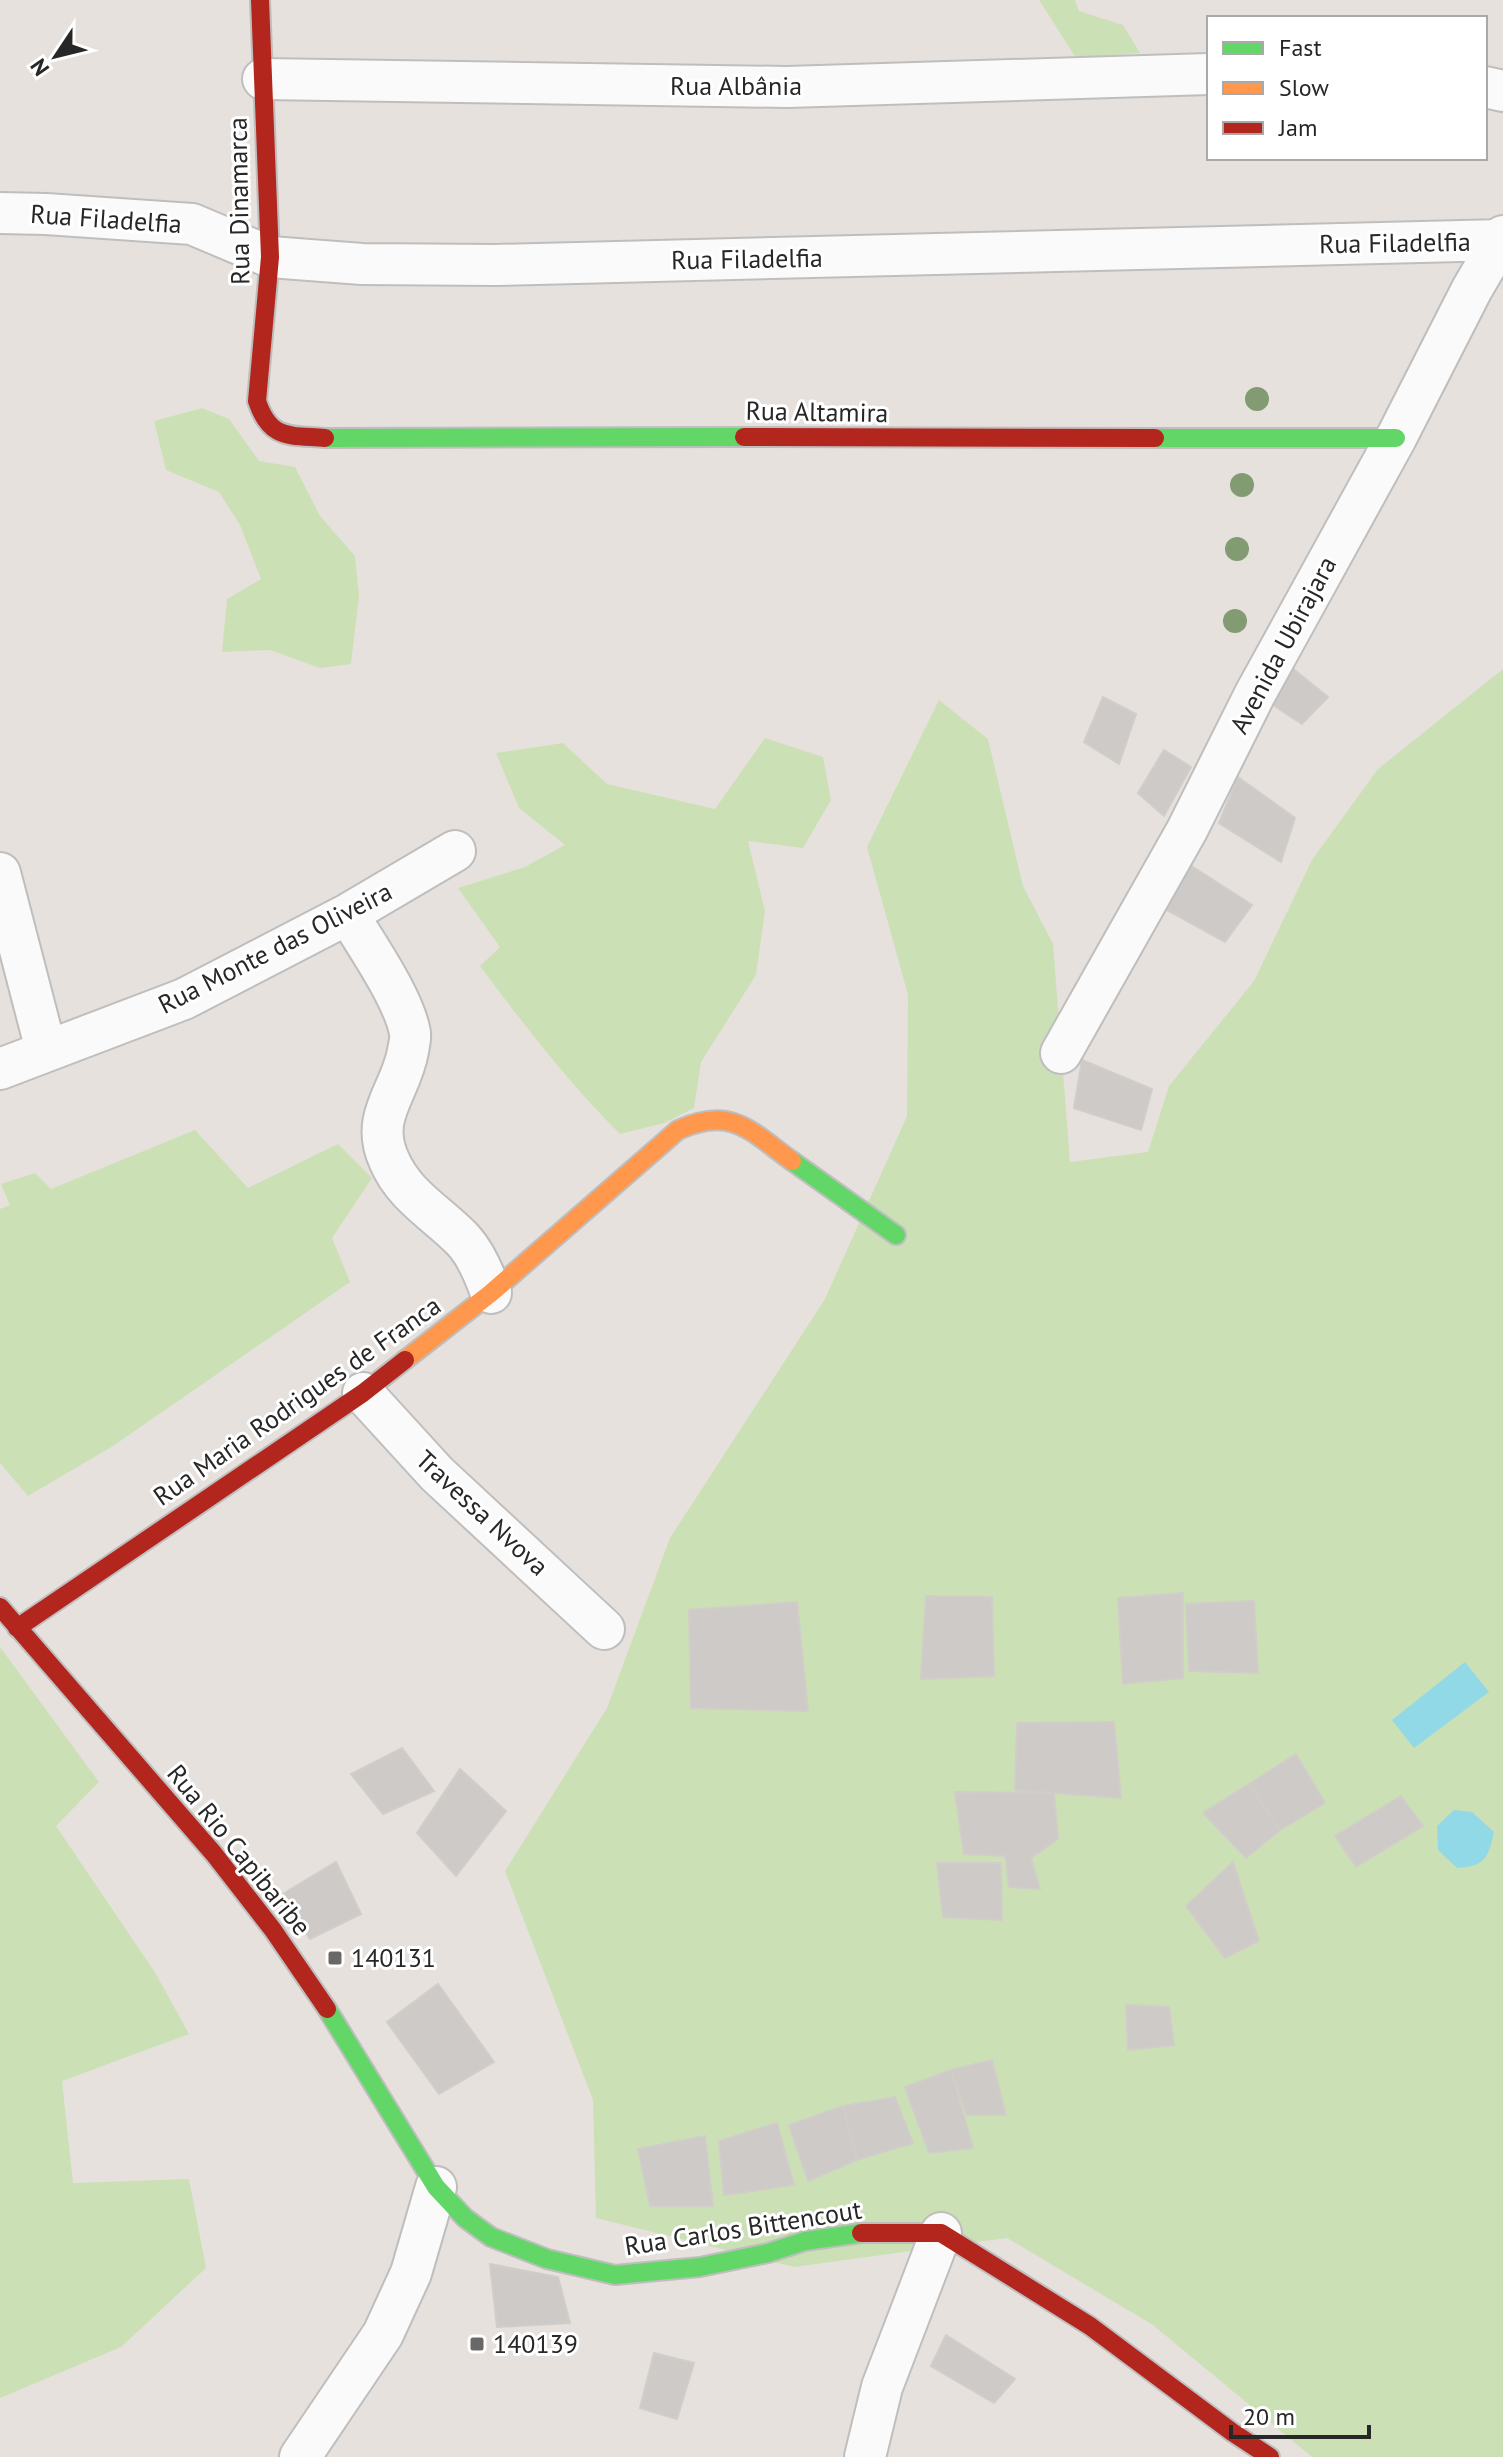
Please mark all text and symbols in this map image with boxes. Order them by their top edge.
north arrow [16,16,96,96]
legend [1207,16,1487,160]
text: Fast [1279,32,1322,63]
text: N [24,54,55,81]
street label: Rua Albânia [670,69,802,102]
text: Slow [1279,72,1329,103]
text: Jam [1278,112,1317,143]
street label: Rua Dinamarca [221,117,256,285]
street label: Rua Filadelfia [29,197,183,240]
street label: Rua Filadelfia [1319,225,1471,260]
street label: Rua Filadelfia [671,241,823,276]
street label: Rua Altamira [745,394,889,429]
street label: Avenida Ubirajara [1222,550,1343,739]
street label: Rua Monte das Oliveira [152,874,397,1021]
street label: Rua Maria Rodrigues de Franca [147,1289,447,1513]
street label: Travessa Nvova [409,1443,556,1582]
street label: Rua Rio Capibaribe [160,1757,319,1942]
place label: 140131 [351,1941,436,1974]
marker: 140131 [326,1949,344,1967]
street label: Rua Carlos Bittencout [622,2192,864,2263]
place label: 140139 [493,2327,578,2360]
marker: 140139 [468,2335,486,2353]
scale bar [1231,2389,1369,2439]
text: 20 m [1243,2401,1295,2432]

